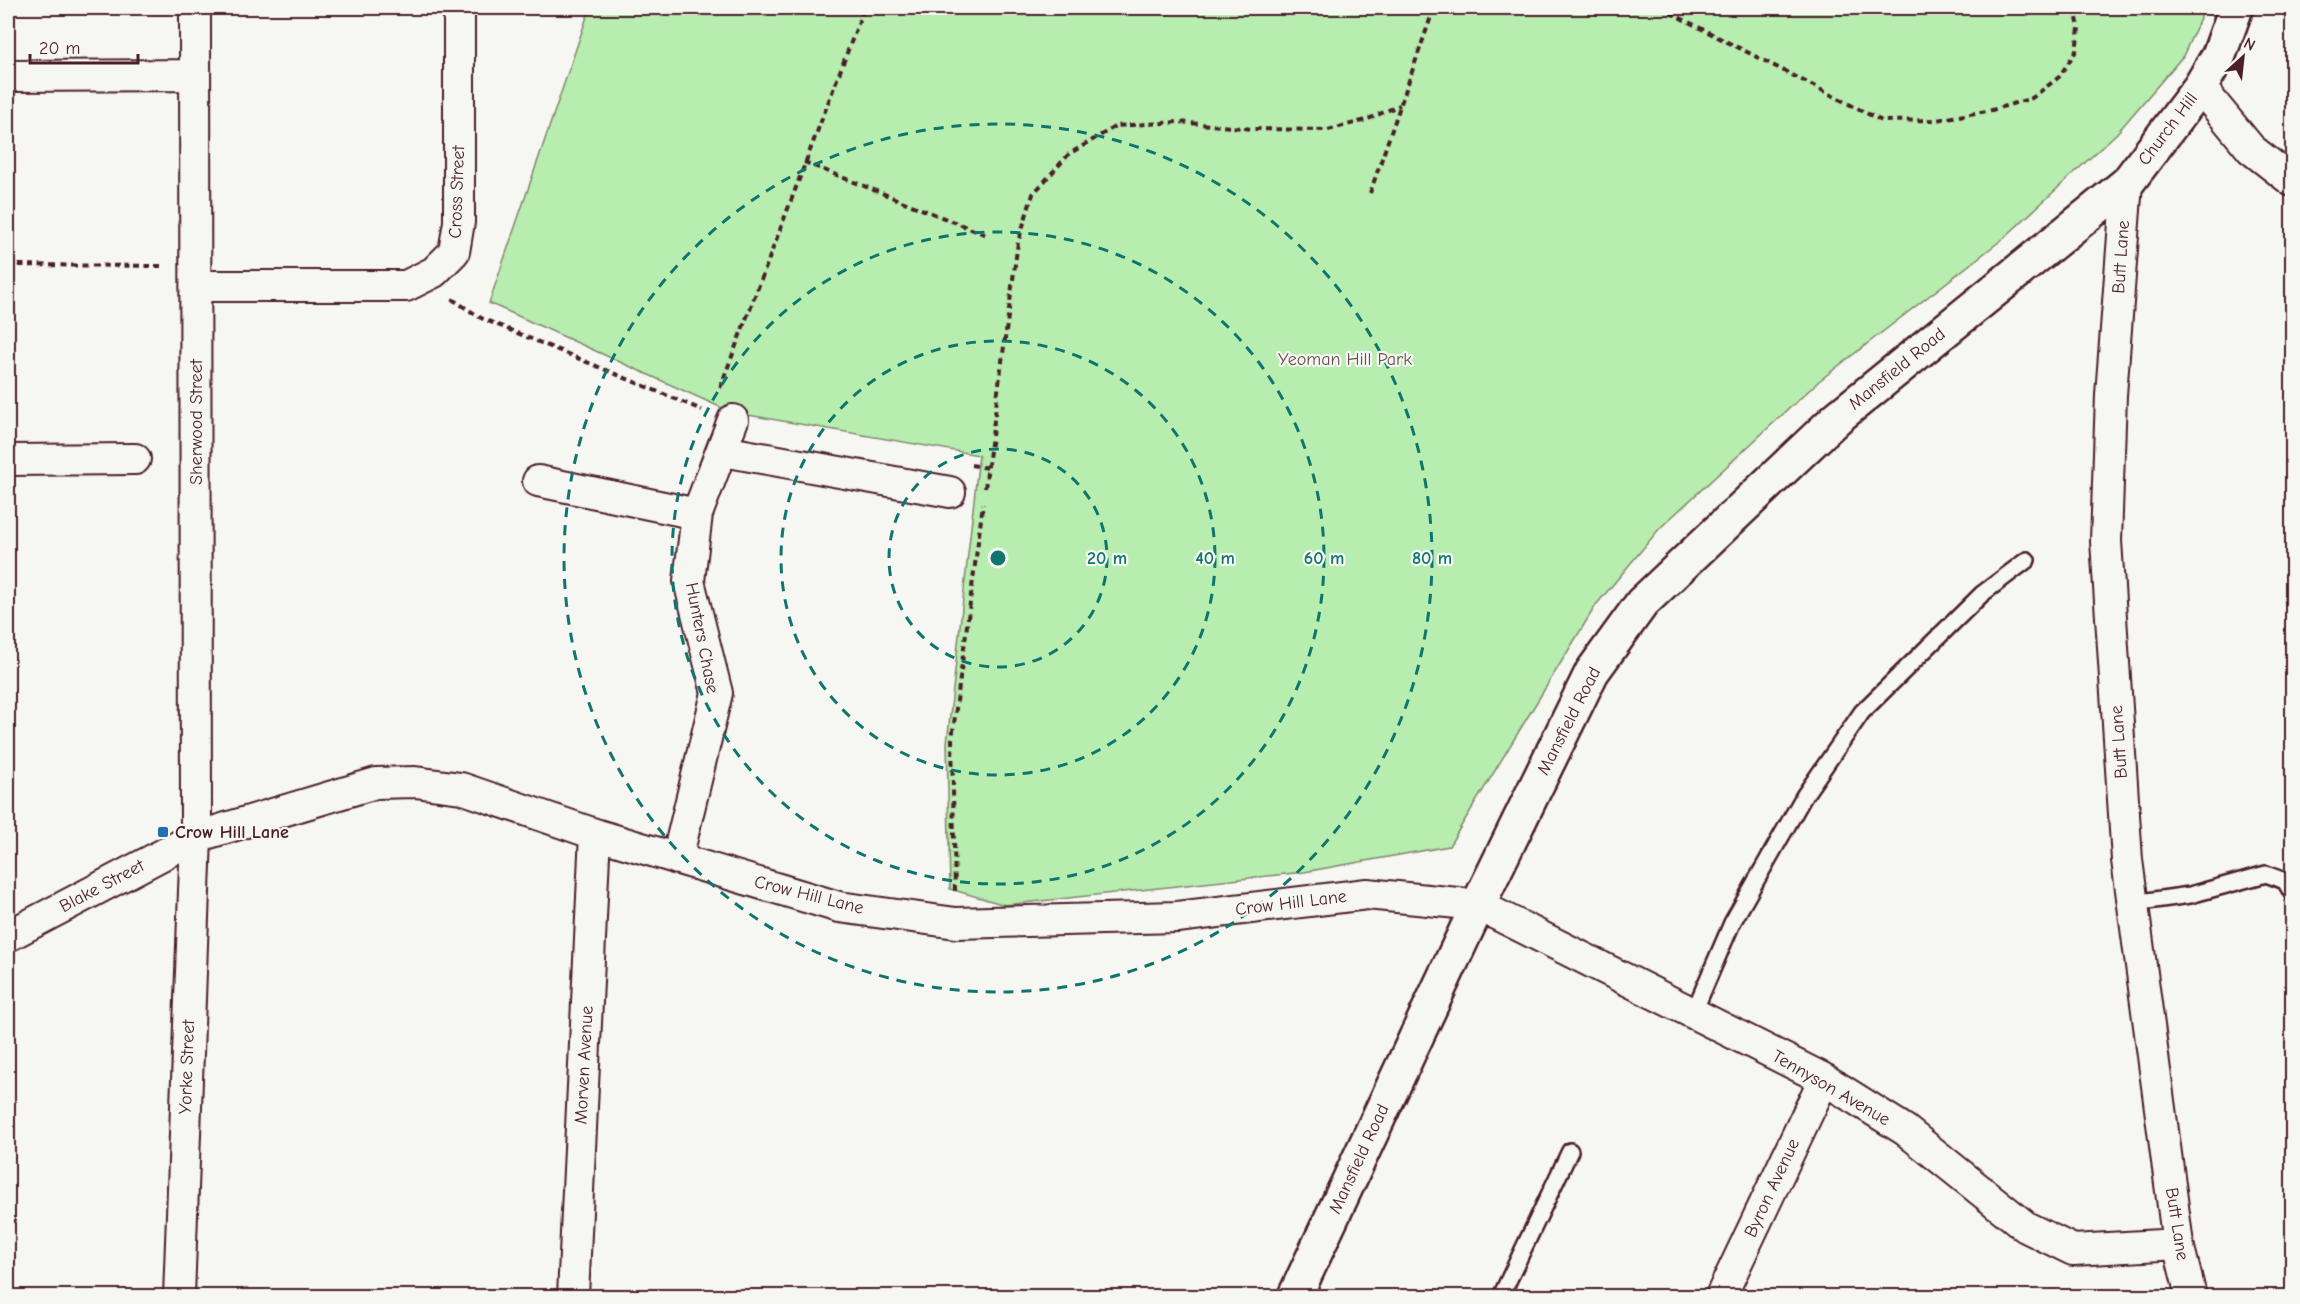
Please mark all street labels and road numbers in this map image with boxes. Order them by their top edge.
street label: Church Hill [2134,88,2202,170]
street label: Cross Street [445,144,469,239]
street label: Butt Lane [2108,220,2134,294]
street label: Mansfield Road [1844,324,1950,414]
street label: Sherwood Street [186,358,207,485]
street label: Hunters Chase [681,581,723,695]
street label: Mansfield Road [1533,663,1605,779]
street label: Butt Lane [2106,705,2132,779]
street label: Blake Street [56,855,149,917]
street label: Crow Hill Lane [752,871,866,919]
street label: Crow Hill Lane [1234,886,1348,920]
street label: Morven Avenue [570,1005,598,1125]
street label: Yorke Street [175,1018,199,1115]
street label: Tennyson Avenue [1768,1046,1894,1130]
street label: Mansfield Road [1324,1101,1394,1217]
street label: Byron Avenue [1740,1135,1804,1241]
street label: Butt Lane [2161,1186,2193,1262]

